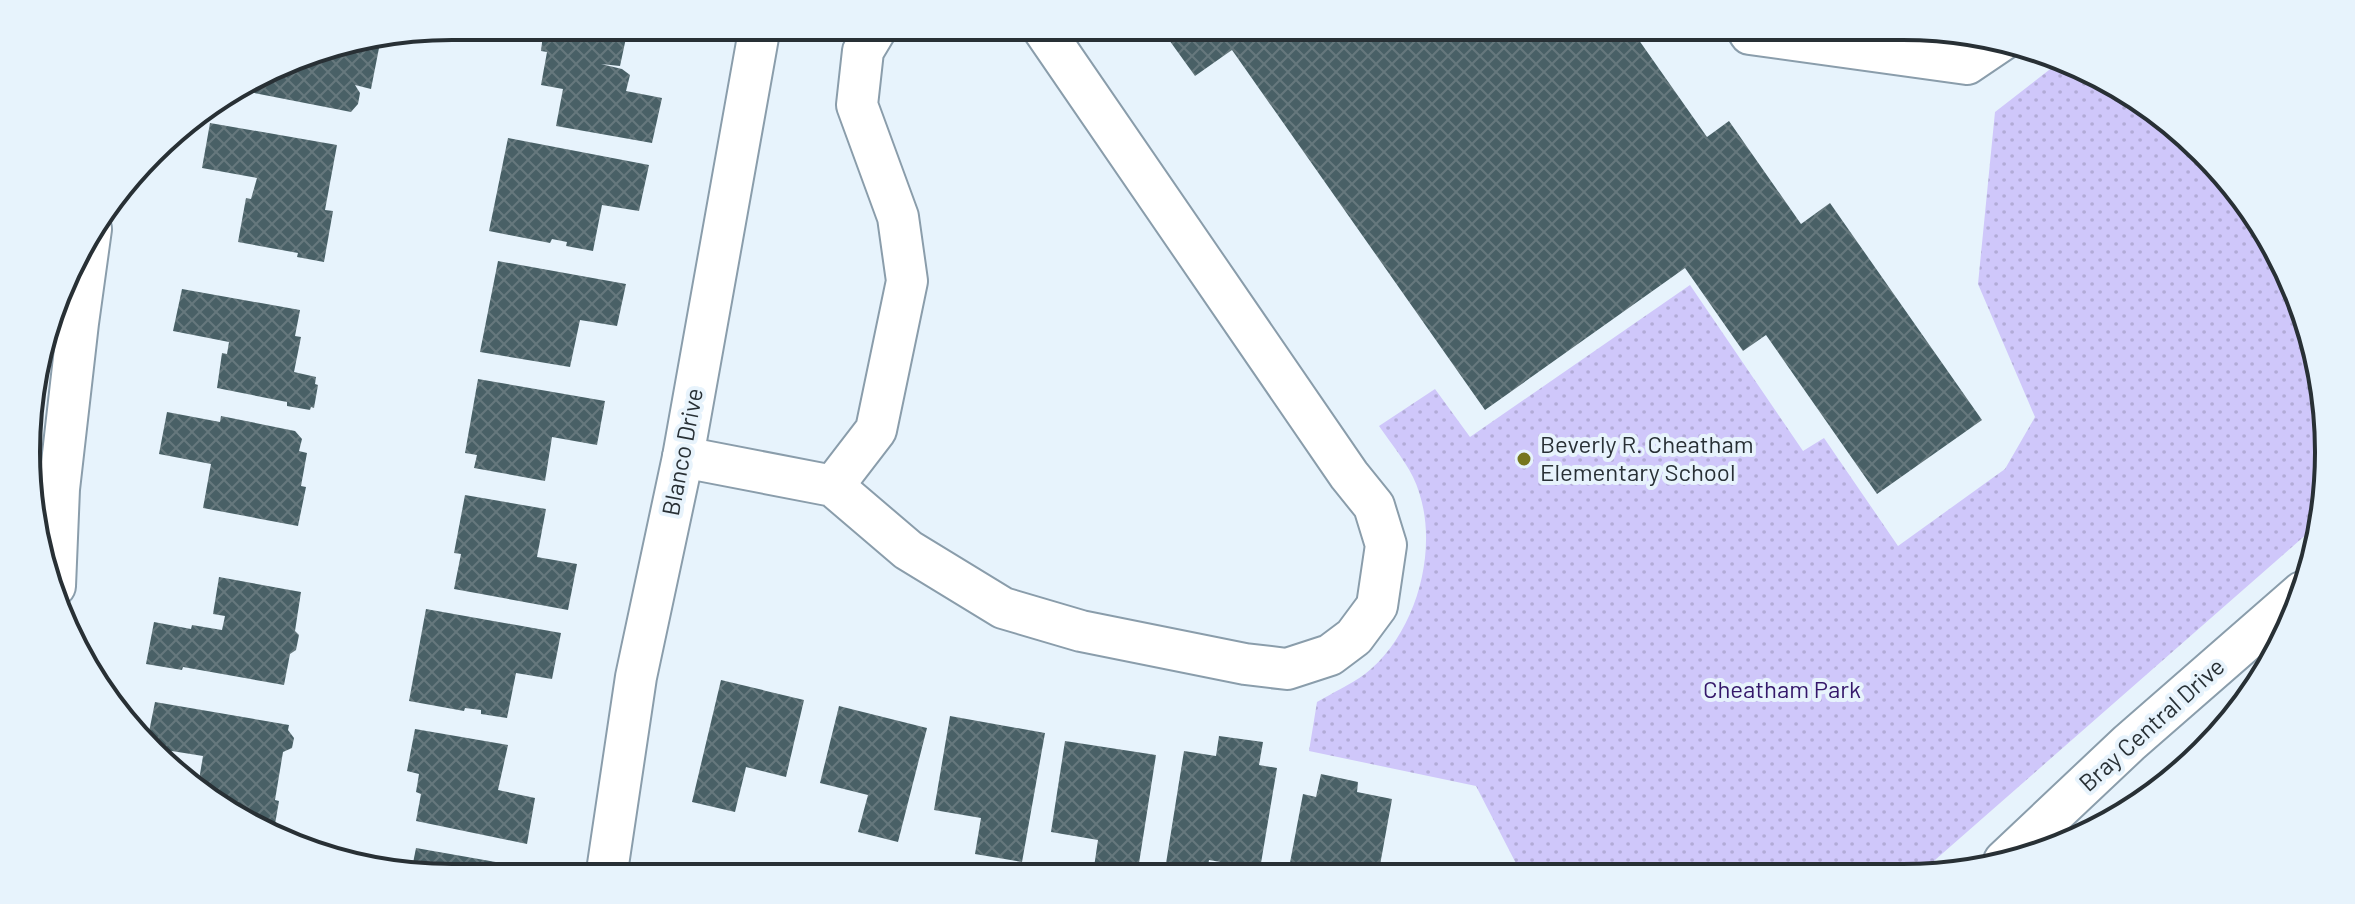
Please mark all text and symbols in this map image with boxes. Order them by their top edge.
street label: Blanco Drive [655,385,708,518]
place label: Beverly R. Cheatham Elementary School [1540,429,1754,486]
marker: Beverly R. Cheatham Elementary School [1515,450,1533,468]
street label: Bray Central Drive [2072,651,2230,797]
park label: Cheatham Park [1703,674,1861,703]

